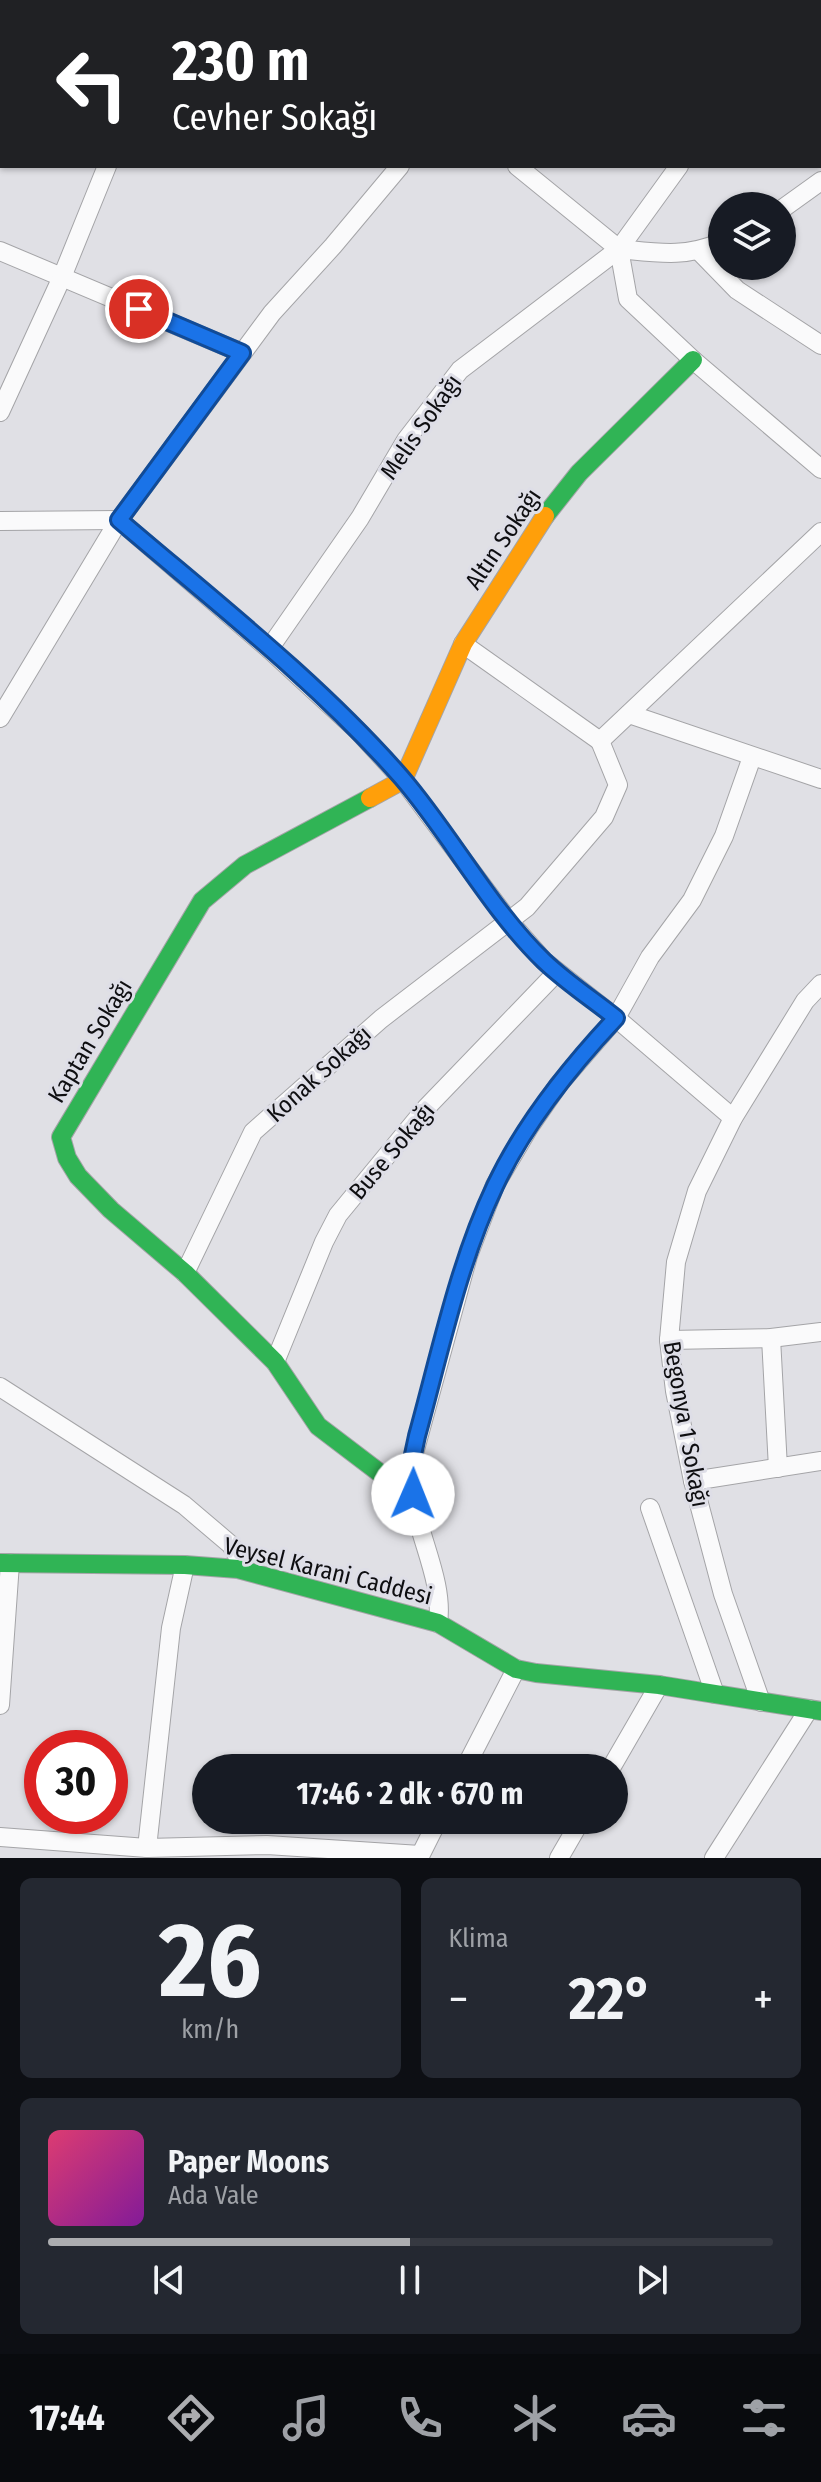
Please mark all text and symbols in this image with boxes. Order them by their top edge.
text: 230 m [172,28,309,95]
icon: left [40,32,144,136]
text: Cevher Sokağı [172,96,377,140]
map controls [708,192,796,280]
button: layers [708,192,796,280]
pin [105,275,173,343]
icon: arrive [117,287,161,331]
street label: Melis Sokağı [375,369,467,485]
street label: Altın Sokağı [459,483,547,595]
street label: Kaptan Sokağı [42,974,138,1108]
street label: Konak Sokağı [261,1020,377,1128]
street label: Buse Sokağı [343,1097,441,1205]
street label: Begonya 1 Sokağı [658,1339,714,1509]
position arrow [371,1452,455,1536]
street label: Veysel Karani Caddesi [221,1532,435,1610]
speed limit sign: 30 [24,1730,128,1834]
text: 17:46 · 2 dk · 670 m [297,1776,523,1812]
text: 26 [159,1899,262,2024]
text: Klima [449,1923,508,1954]
text: 22° [569,1963,652,2035]
text: − [449,1973,468,2026]
text: + [753,1973,773,2026]
text: km/h [181,2014,239,2045]
text: Paper Moons [168,2144,329,2180]
text: Ada Vale [168,2180,259,2211]
icon: previous [147,2258,191,2302]
icon: pause [388,2258,432,2302]
icon: next [630,2258,674,2302]
icon: directions [163,2390,219,2446]
icon: music [278,2390,334,2446]
icon: phone [392,2390,448,2446]
icon: climate [507,2390,563,2446]
icon: car [621,2390,677,2446]
icon: filters [736,2390,792,2446]
text: 17:44 [29,2396,105,2440]

